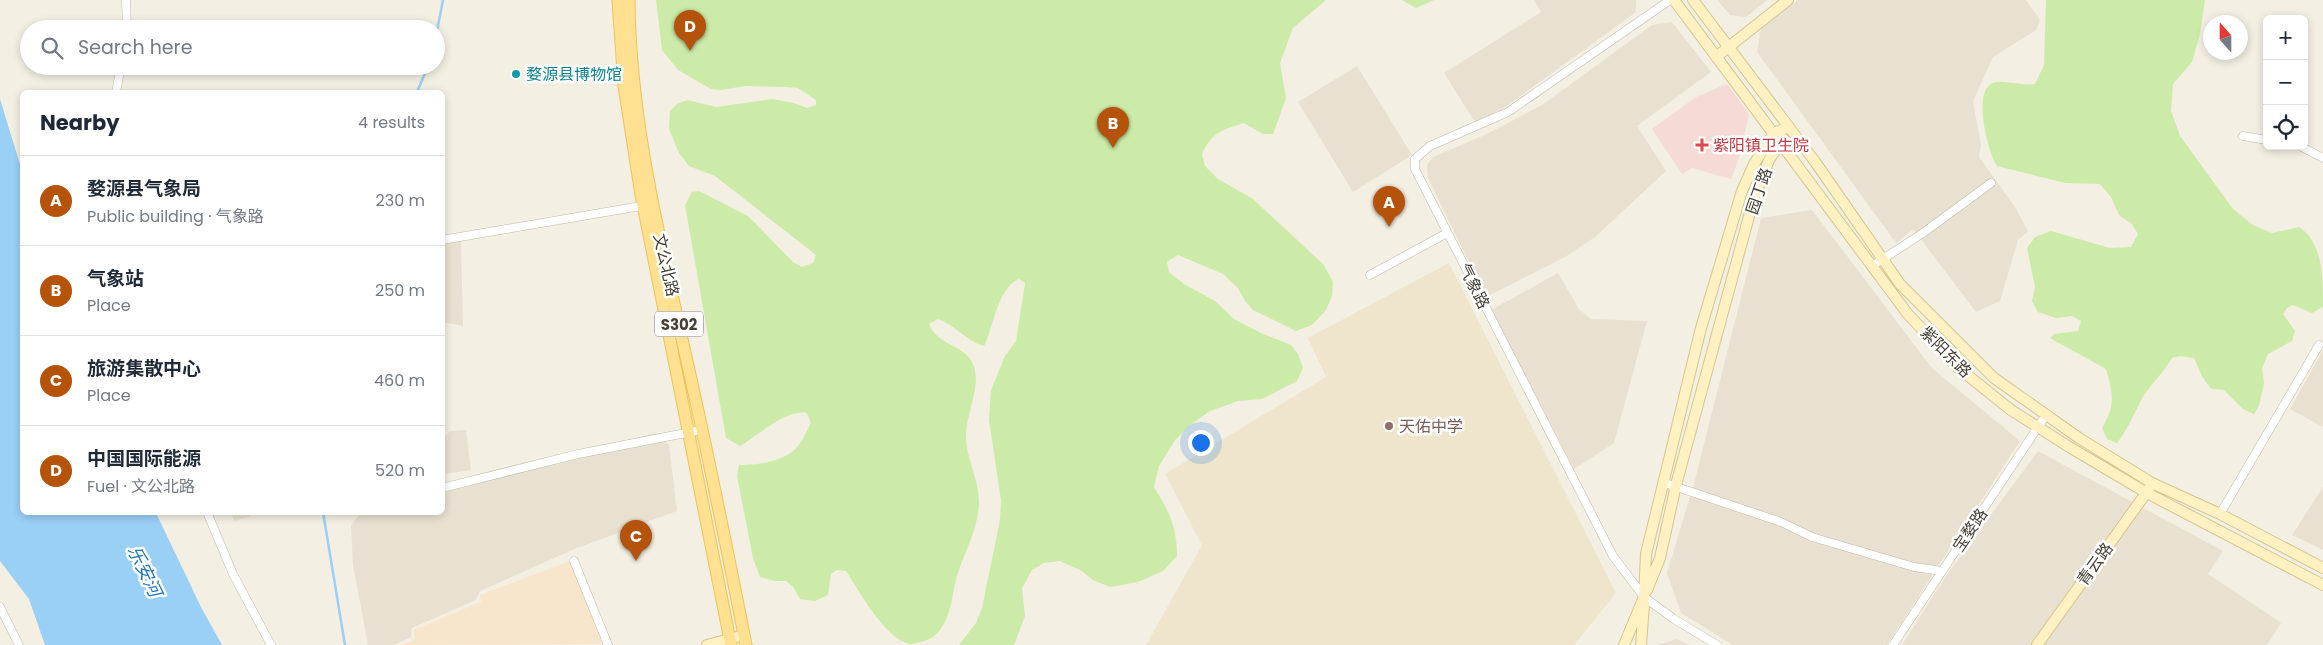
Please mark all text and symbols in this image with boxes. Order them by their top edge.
pin: D [674,10,706,51]
north arrow [2203,15,2248,60]
map controls [2263,15,2308,150]
button: + [2263,15,2308,60]
search box [20,20,445,75]
icon: search [38,34,66,62]
text: Search here [78,34,192,61]
button: − [2263,60,2308,105]
place label: 婺源县博物馆 [526,63,622,86]
marker: 婺源县博物馆 [510,68,522,80]
button: locate [2263,105,2308,150]
pin: B [1097,107,1129,148]
text: Nearby [40,108,120,137]
text: 4 results [358,111,425,134]
place label: 紫阳镇卫生院 [1713,134,1809,157]
marker: 紫阳镇卫生院 [1695,138,1709,152]
street label: 园丁路 [1740,165,1778,217]
text: 婺源县气象局 [87,175,201,202]
pin: A [1373,186,1405,227]
text: A [50,189,62,212]
text: 230 m [376,189,425,212]
text: Public building · 气象路 [87,205,264,228]
street label: 文公北路 [648,231,684,299]
street label: 气象路 [1453,259,1495,313]
text: 气象站 [87,265,144,292]
text: B [51,279,61,302]
text: 250 m [375,279,425,302]
text: Place [87,294,131,317]
road number: S302 [655,312,703,336]
street label: 紫阳东路 [1915,321,1977,383]
text: 旅游集散中心 [87,355,201,382]
text: C [50,369,62,392]
text: 460 m [374,369,425,392]
text: Place [87,384,131,407]
place label: 天佑中学 [1399,415,1463,438]
marker: 天佑中学 [1383,420,1395,432]
your location [1188,430,1214,456]
text: 中国国际能源 [87,445,201,472]
text: D [50,459,62,482]
text: 520 m [375,459,425,482]
text: Fuel · 文公北路 [87,475,195,498]
street label: 宝婺路 [1947,504,1993,556]
pin: C [620,520,652,561]
street label: 青云路 [2072,538,2118,590]
water label: 乐安河 [122,541,169,603]

